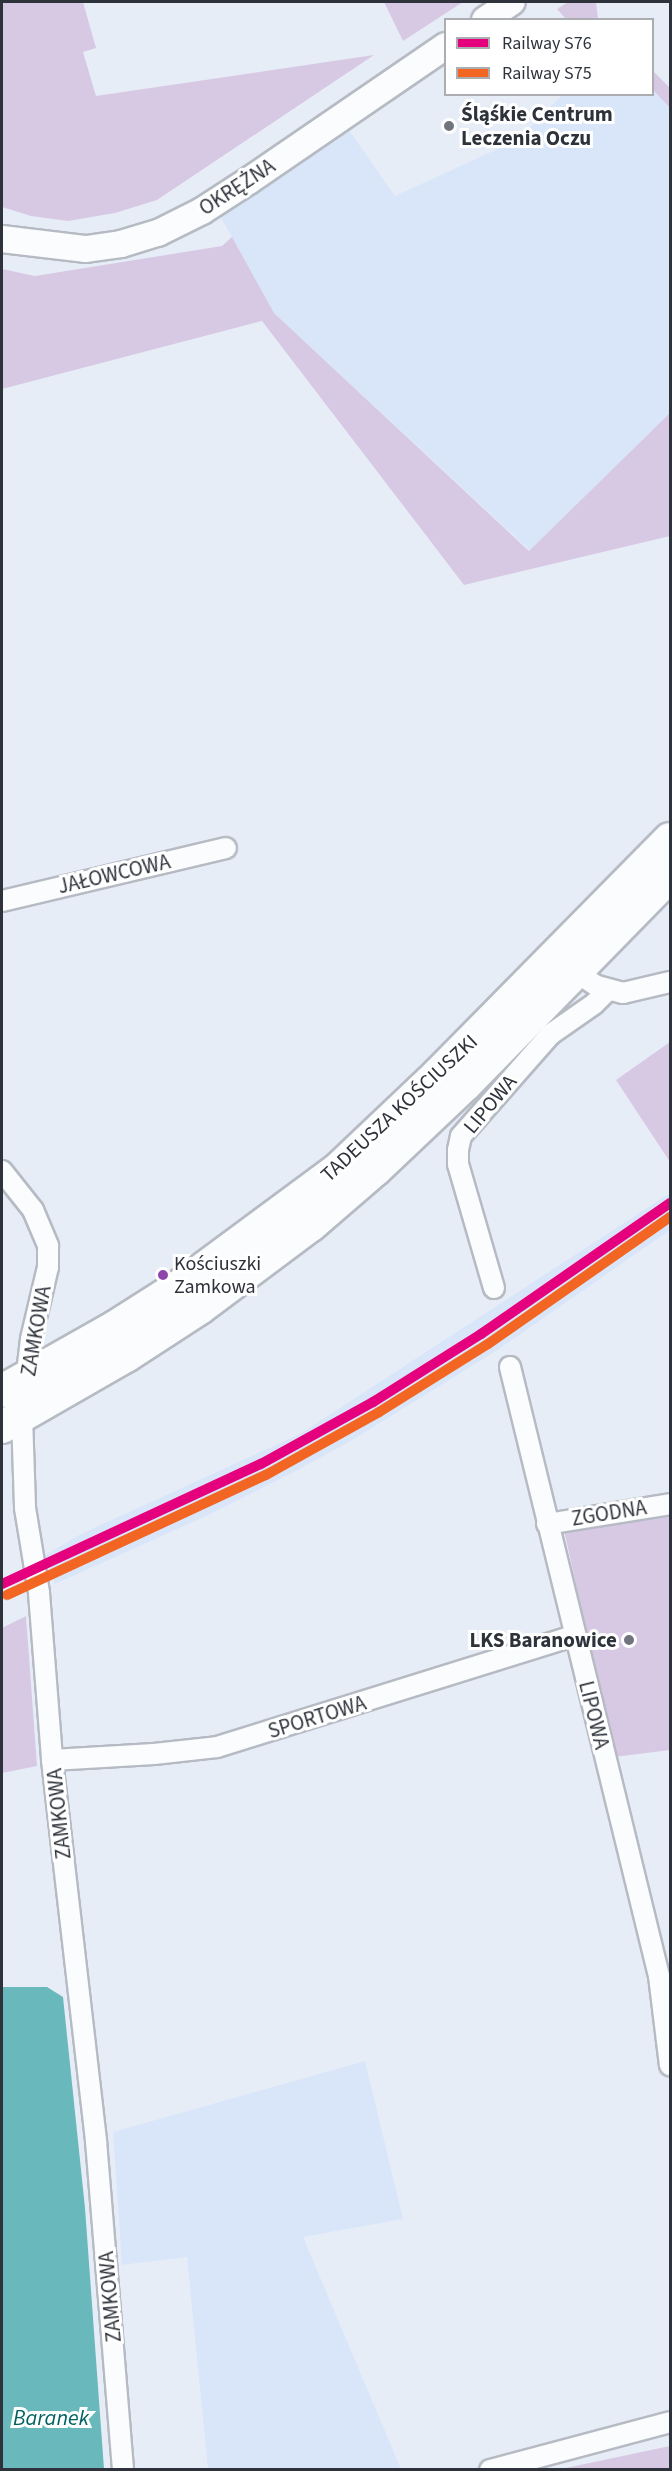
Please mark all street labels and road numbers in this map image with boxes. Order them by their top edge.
street label: OKRĘŻNA [194,153,280,221]
street label: JAŁOWCOWA [55,849,173,899]
street label: TADEUSZA KOŚCIUSZKI [315,1029,483,1187]
street label: LIPOWA [458,1069,522,1139]
street label: ZAMKOWA [16,1284,56,1378]
street label: ZGODNA [570,1495,648,1531]
street label: LIPOWA [573,1678,615,1752]
street label: SPORTOWA [265,1690,369,1744]
street label: ZAMKOWA [42,1767,76,1861]
street label: ZAMKOWA [93,2250,127,2344]

